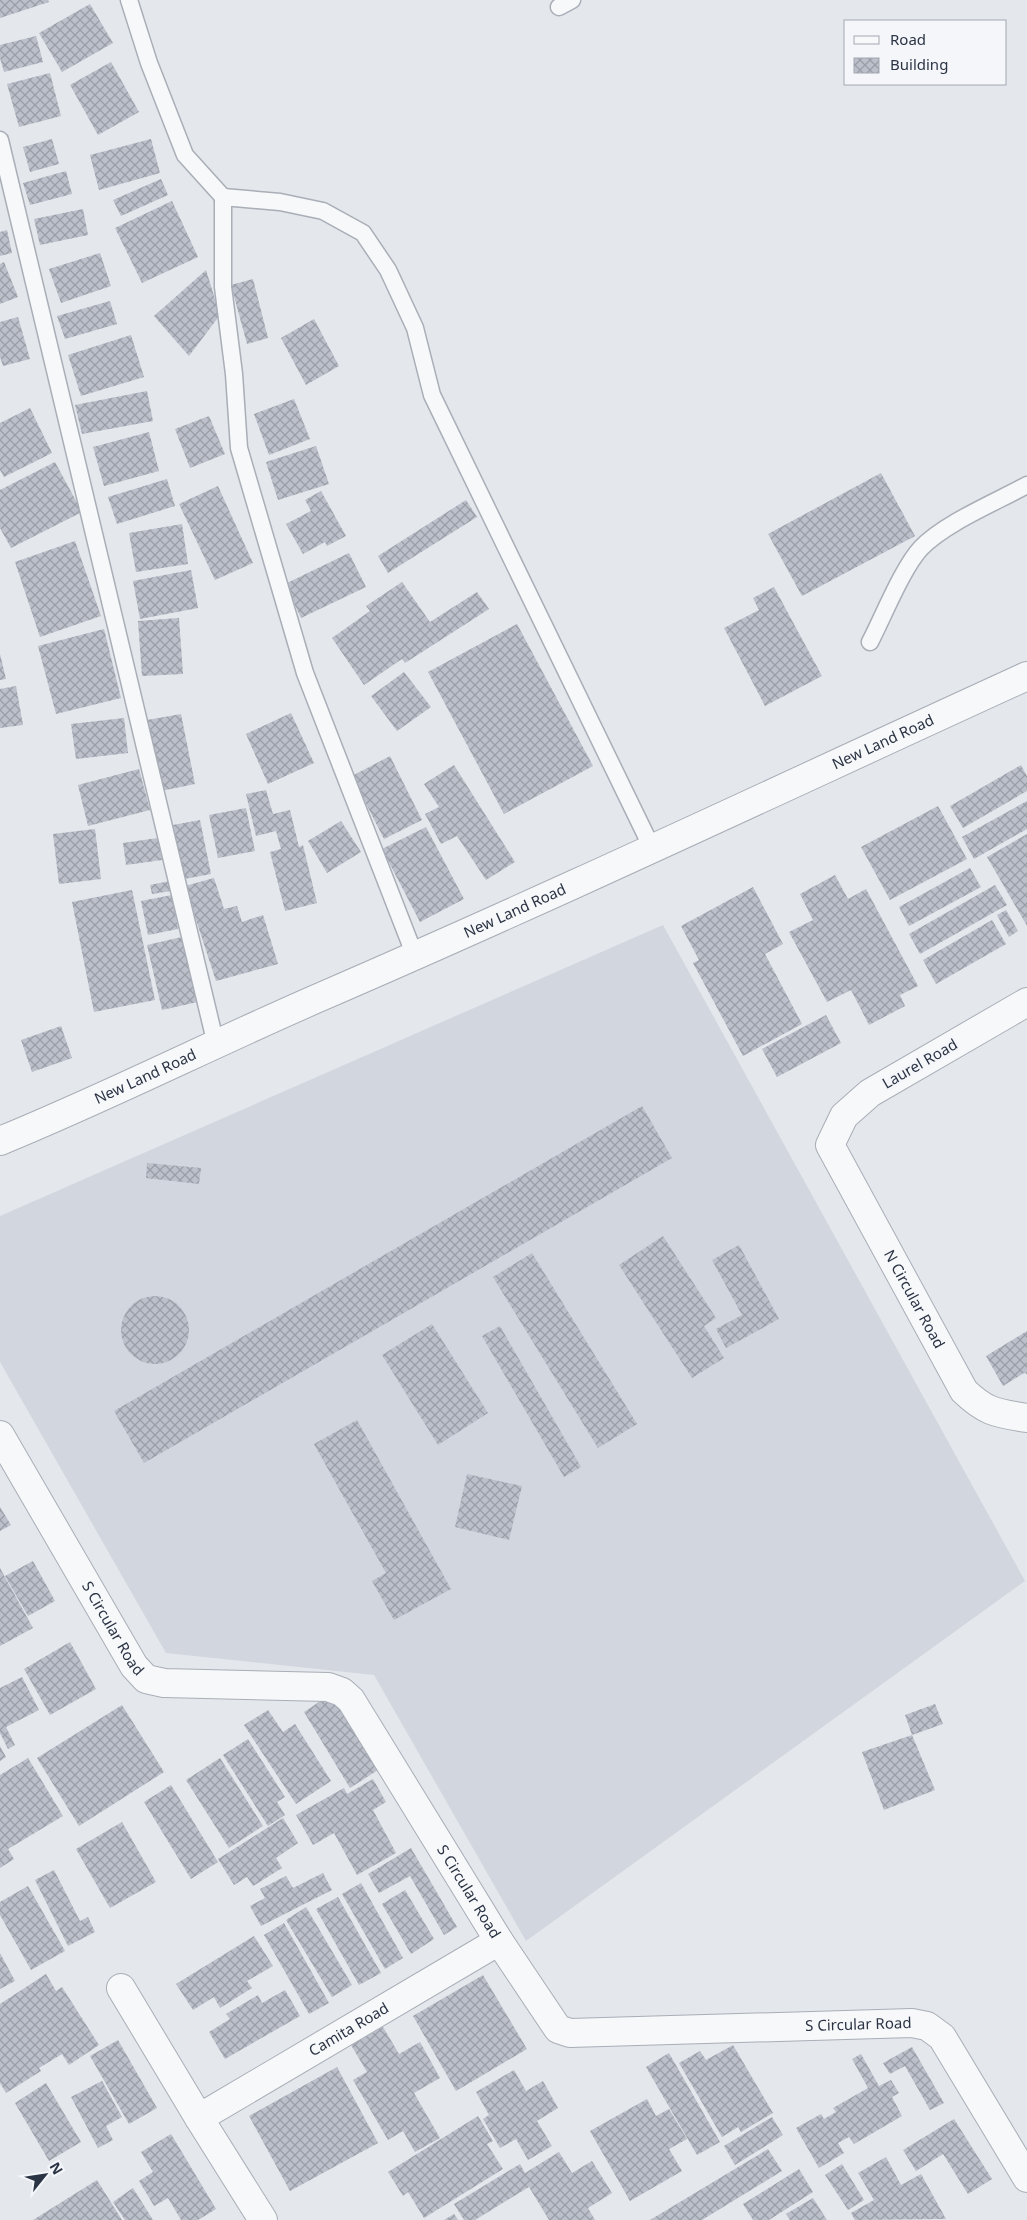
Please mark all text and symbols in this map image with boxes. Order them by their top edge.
legend [844,20,1007,85]
text: Road [890,29,926,49]
text: Building [890,54,948,74]
street label: New Land Road [828,709,937,773]
street label: New Land Road [460,878,569,942]
street label: Laurel Road [878,1034,961,1093]
street label: New Land Road [91,1044,199,1108]
street label: N Circular Road [880,1246,950,1352]
street label: S Circular Road [78,1577,149,1680]
street label: S Circular Road [433,1841,506,1942]
street label: Camita Road [305,1997,392,2060]
street label: S Circular Road [805,2012,912,2035]
north arrow [20,2150,70,2200]
text: N [46,2159,68,2178]

